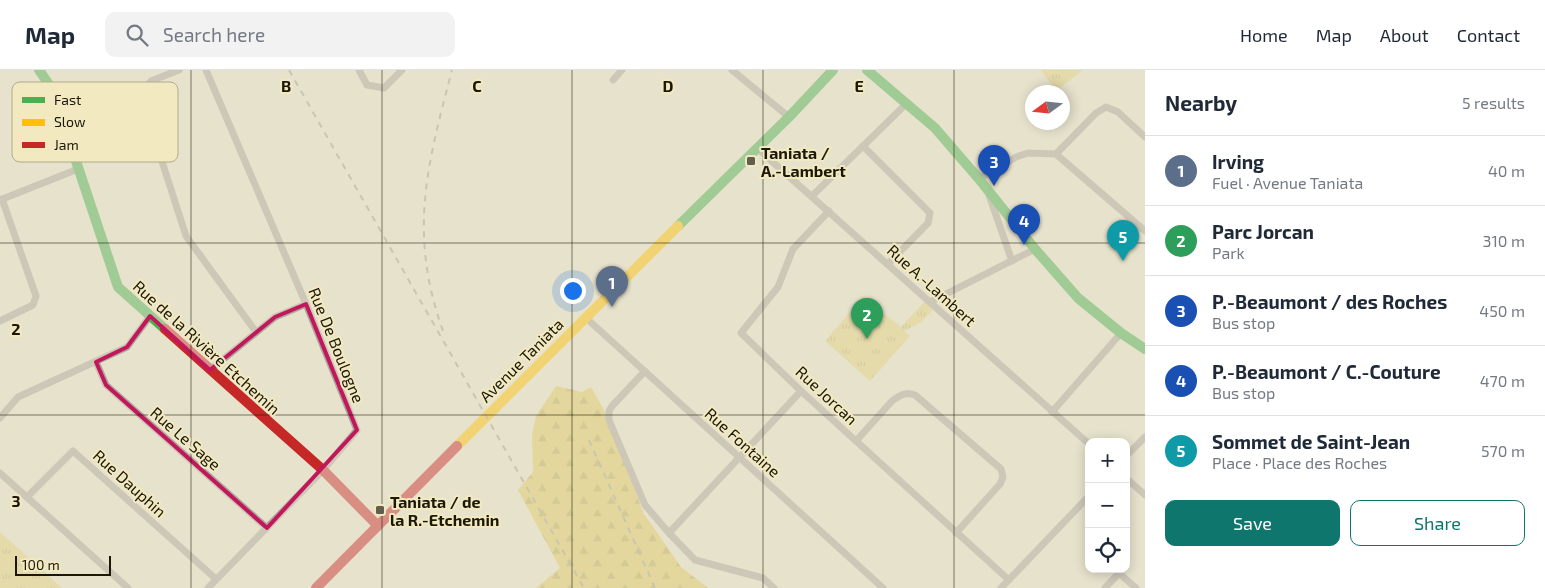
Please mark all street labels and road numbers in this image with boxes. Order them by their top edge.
street label: Rue A.-Lambert [884,240,980,330]
street label: Rue de la Rivière Etchemin [130,276,284,418]
street label: Rue De Boulogne [305,285,369,405]
street label: Avenue Taniata [475,314,567,406]
street label: Rue Jorcan [792,362,862,428]
street label: Rue Le Sage [147,402,225,474]
street label: Rue Fontaine [701,403,785,481]
street label: Rue Dauphin [90,445,170,521]

